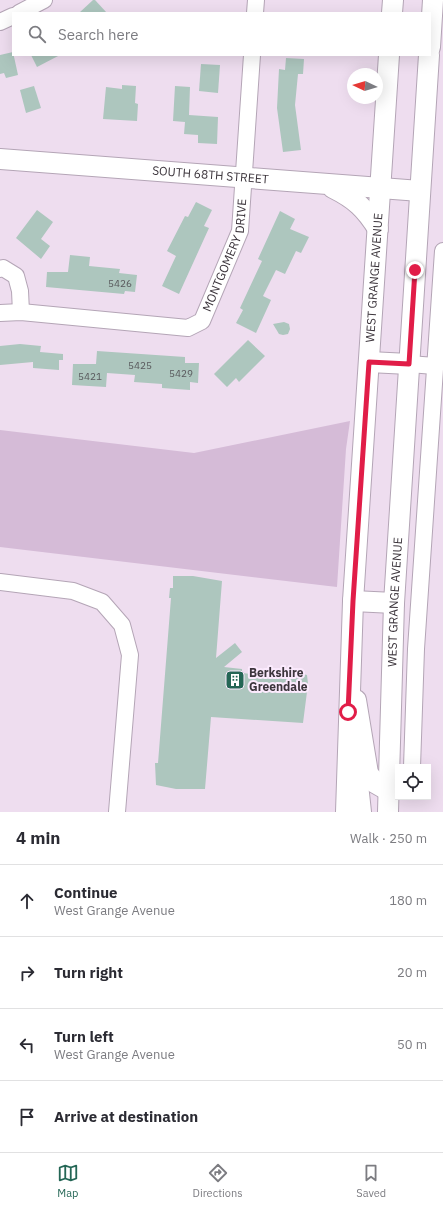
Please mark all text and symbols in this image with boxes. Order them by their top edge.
search box [12,12,431,56]
icon: search [26,23,48,45]
text: Search here [58,25,138,44]
north arrow [347,68,383,104]
street label: SOUTH 68TH STREET [152,163,269,186]
street label: MONTGOMERY DRIVE [199,198,249,314]
street label: WEST GRANGE AVENUE [362,213,386,343]
route end [406,261,424,279]
house number: 5426 [108,277,132,290]
house number: 5425 [128,359,152,372]
house number: 5429 [169,367,193,380]
house number: 5421 [78,370,102,383]
street label: WEST GRANGE AVENUE [384,537,405,667]
place label: Berkshire Greendale [249,665,308,694]
building icon: Berkshire Greendale [224,669,246,691]
route start [339,703,357,721]
map controls [395,764,431,800]
button: locate [395,764,431,800]
text: 4 min [16,827,60,849]
text: Walk · 250 m [350,830,427,847]
text: Continue [54,883,118,902]
icon: ahead [16,890,38,912]
text: 180 m [389,892,427,909]
text: West Grange Avenue [54,902,175,919]
icon: right [16,962,38,984]
text: Turn right [54,963,123,982]
text: 20 m [397,964,427,981]
text: Turn left [54,1027,114,1046]
icon: left [16,1034,38,1056]
text: 50 m [397,1036,427,1053]
text: West Grange Avenue [54,1046,175,1063]
icon: arrive [16,1106,38,1128]
text: Arrive at destination [54,1107,198,1126]
tab: Map [57,1162,79,1200]
tab: Directions [193,1162,243,1200]
tab: Saved [356,1162,386,1200]

